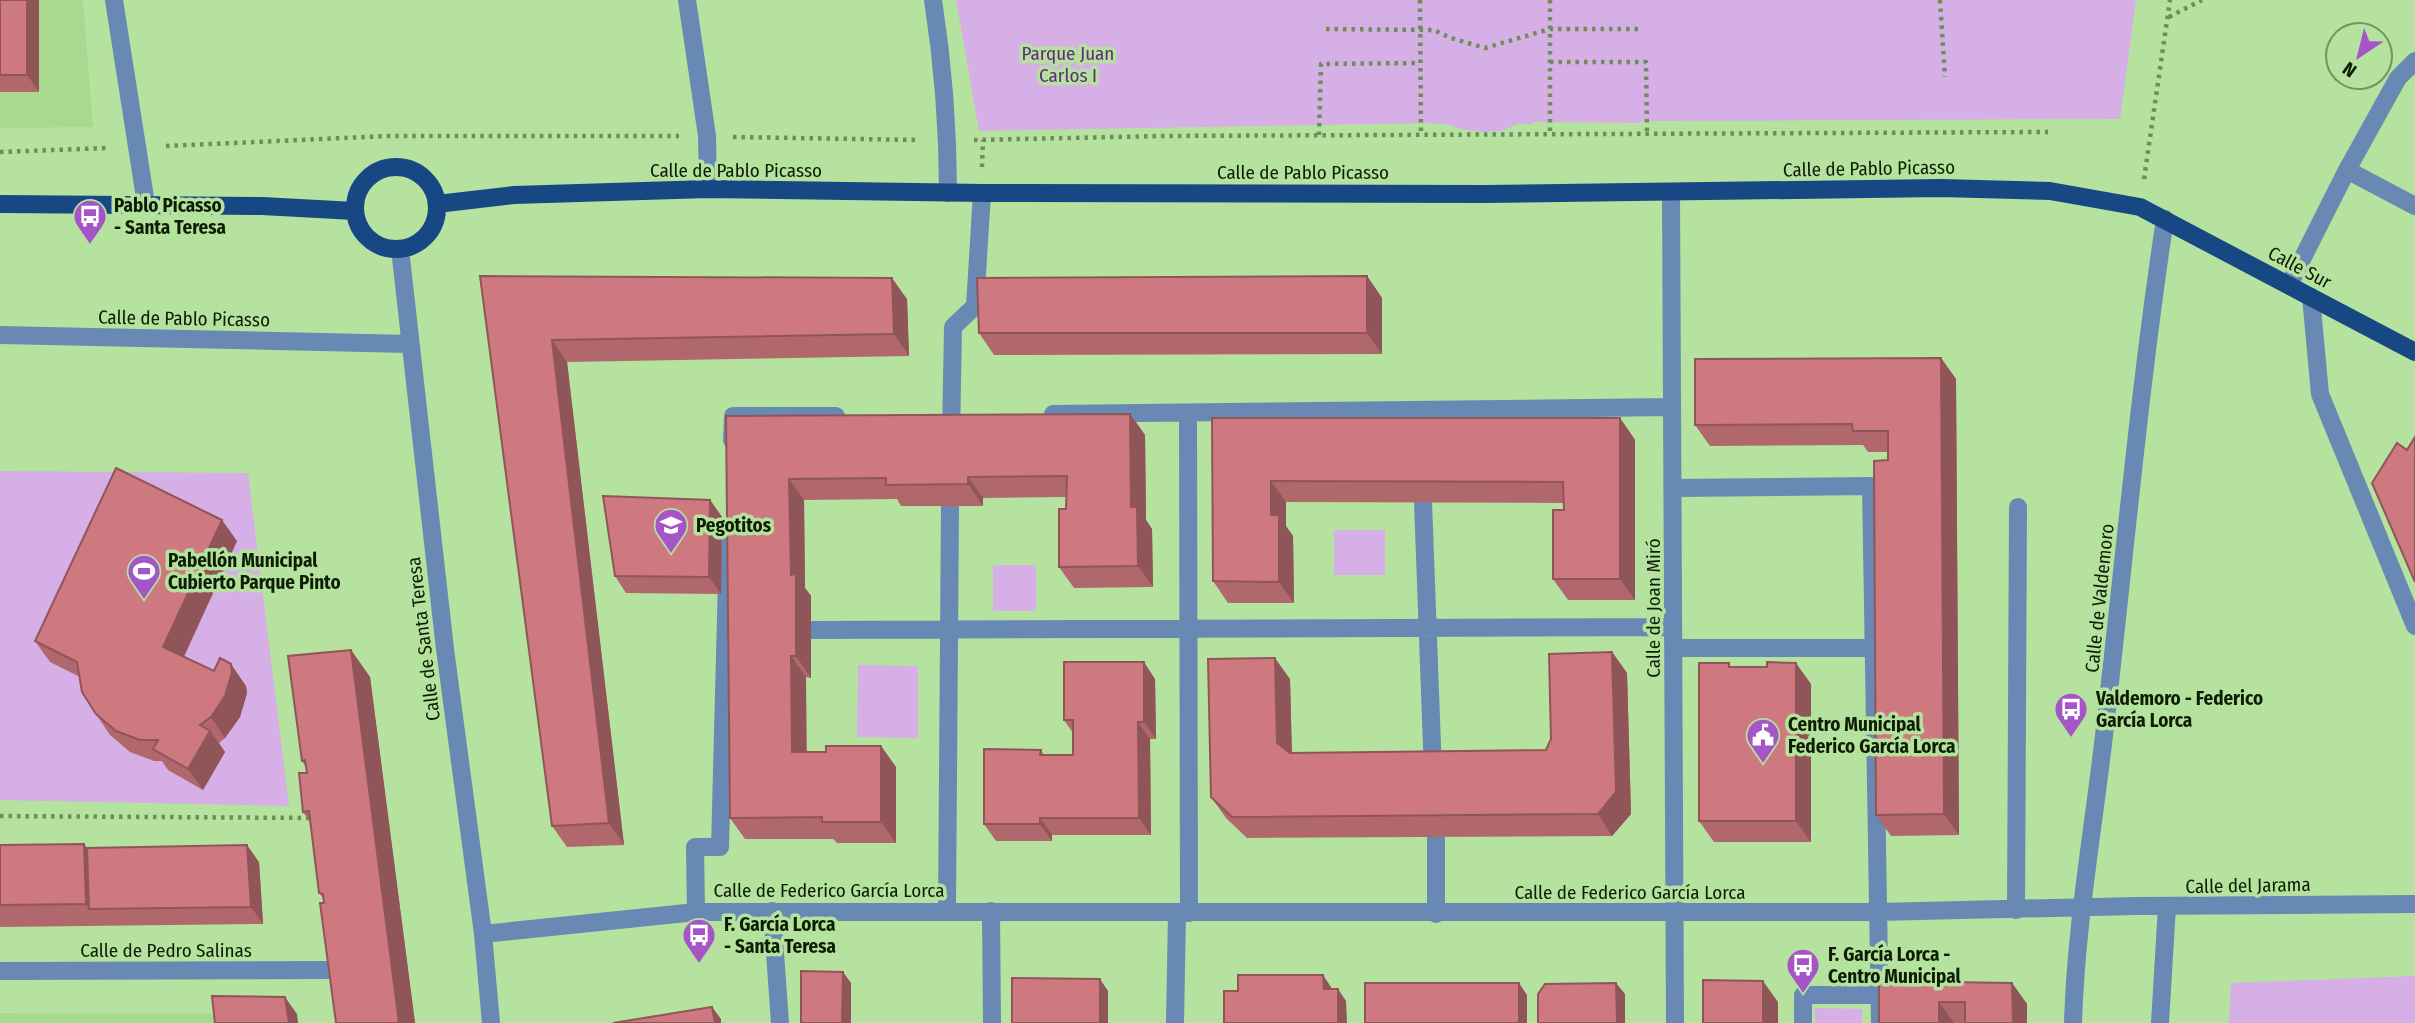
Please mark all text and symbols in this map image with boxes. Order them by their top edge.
north arrow [2324,21,2394,91]
park label: Parque Juan Carlos I [1022,42,1114,87]
text: N [2338,57,2361,82]
street label: Calle de Pablo Picasso [1783,156,1955,181]
street label: Calle de Pablo Picasso [650,159,822,182]
street label: Calle de Pablo Picasso [1217,161,1389,184]
place label: Pablo Picasso - Santa Teresa [114,194,226,239]
bus stop icon: Pablo Picasso - Santa Teresa [71,197,109,246]
street label: Calle Sur [2264,241,2336,294]
street label: Calle de Pablo Picasso [98,306,270,331]
school or university icon: Pegotitos [652,506,690,555]
place label: Pegotitos [696,514,772,537]
street label: Calle de Valdemoro [2080,522,2119,674]
street label: Calle de Joan Miró [1642,538,1665,678]
place label: Pabellón Municipal Cubierto Parque Pinto [168,549,341,594]
sports icon: Pabellón Municipal Cubierto Parque Pinto [125,552,163,601]
street label: Calle de Santa Teresa [402,556,445,722]
place label: Valdemoro - Federico García Lorca [2095,687,2263,732]
bus stop icon: Valdemoro - Federico García Lorca [2052,690,2090,739]
place label: Centro Municipal Federico García Lorca [1788,713,1955,758]
public building icon: Centro Municipal Federico García Lorca [1744,716,1782,765]
street label: Calle del Jarama [2185,873,2311,898]
street label: Calle de Federico García Lorca [713,879,945,902]
street label: Calle de Federico García Lorca [1514,881,1746,904]
place label: F. García Lorca - Santa Teresa [724,913,836,958]
bus stop icon: F. García Lorca - Santa Teresa [680,916,718,965]
street label: Calle de Pedro Salinas [80,939,252,962]
place label: F. García Lorca - Centro Municipal [1828,943,1961,988]
bus stop icon: F. García Lorca - Centro Municipal [1784,946,1822,995]

